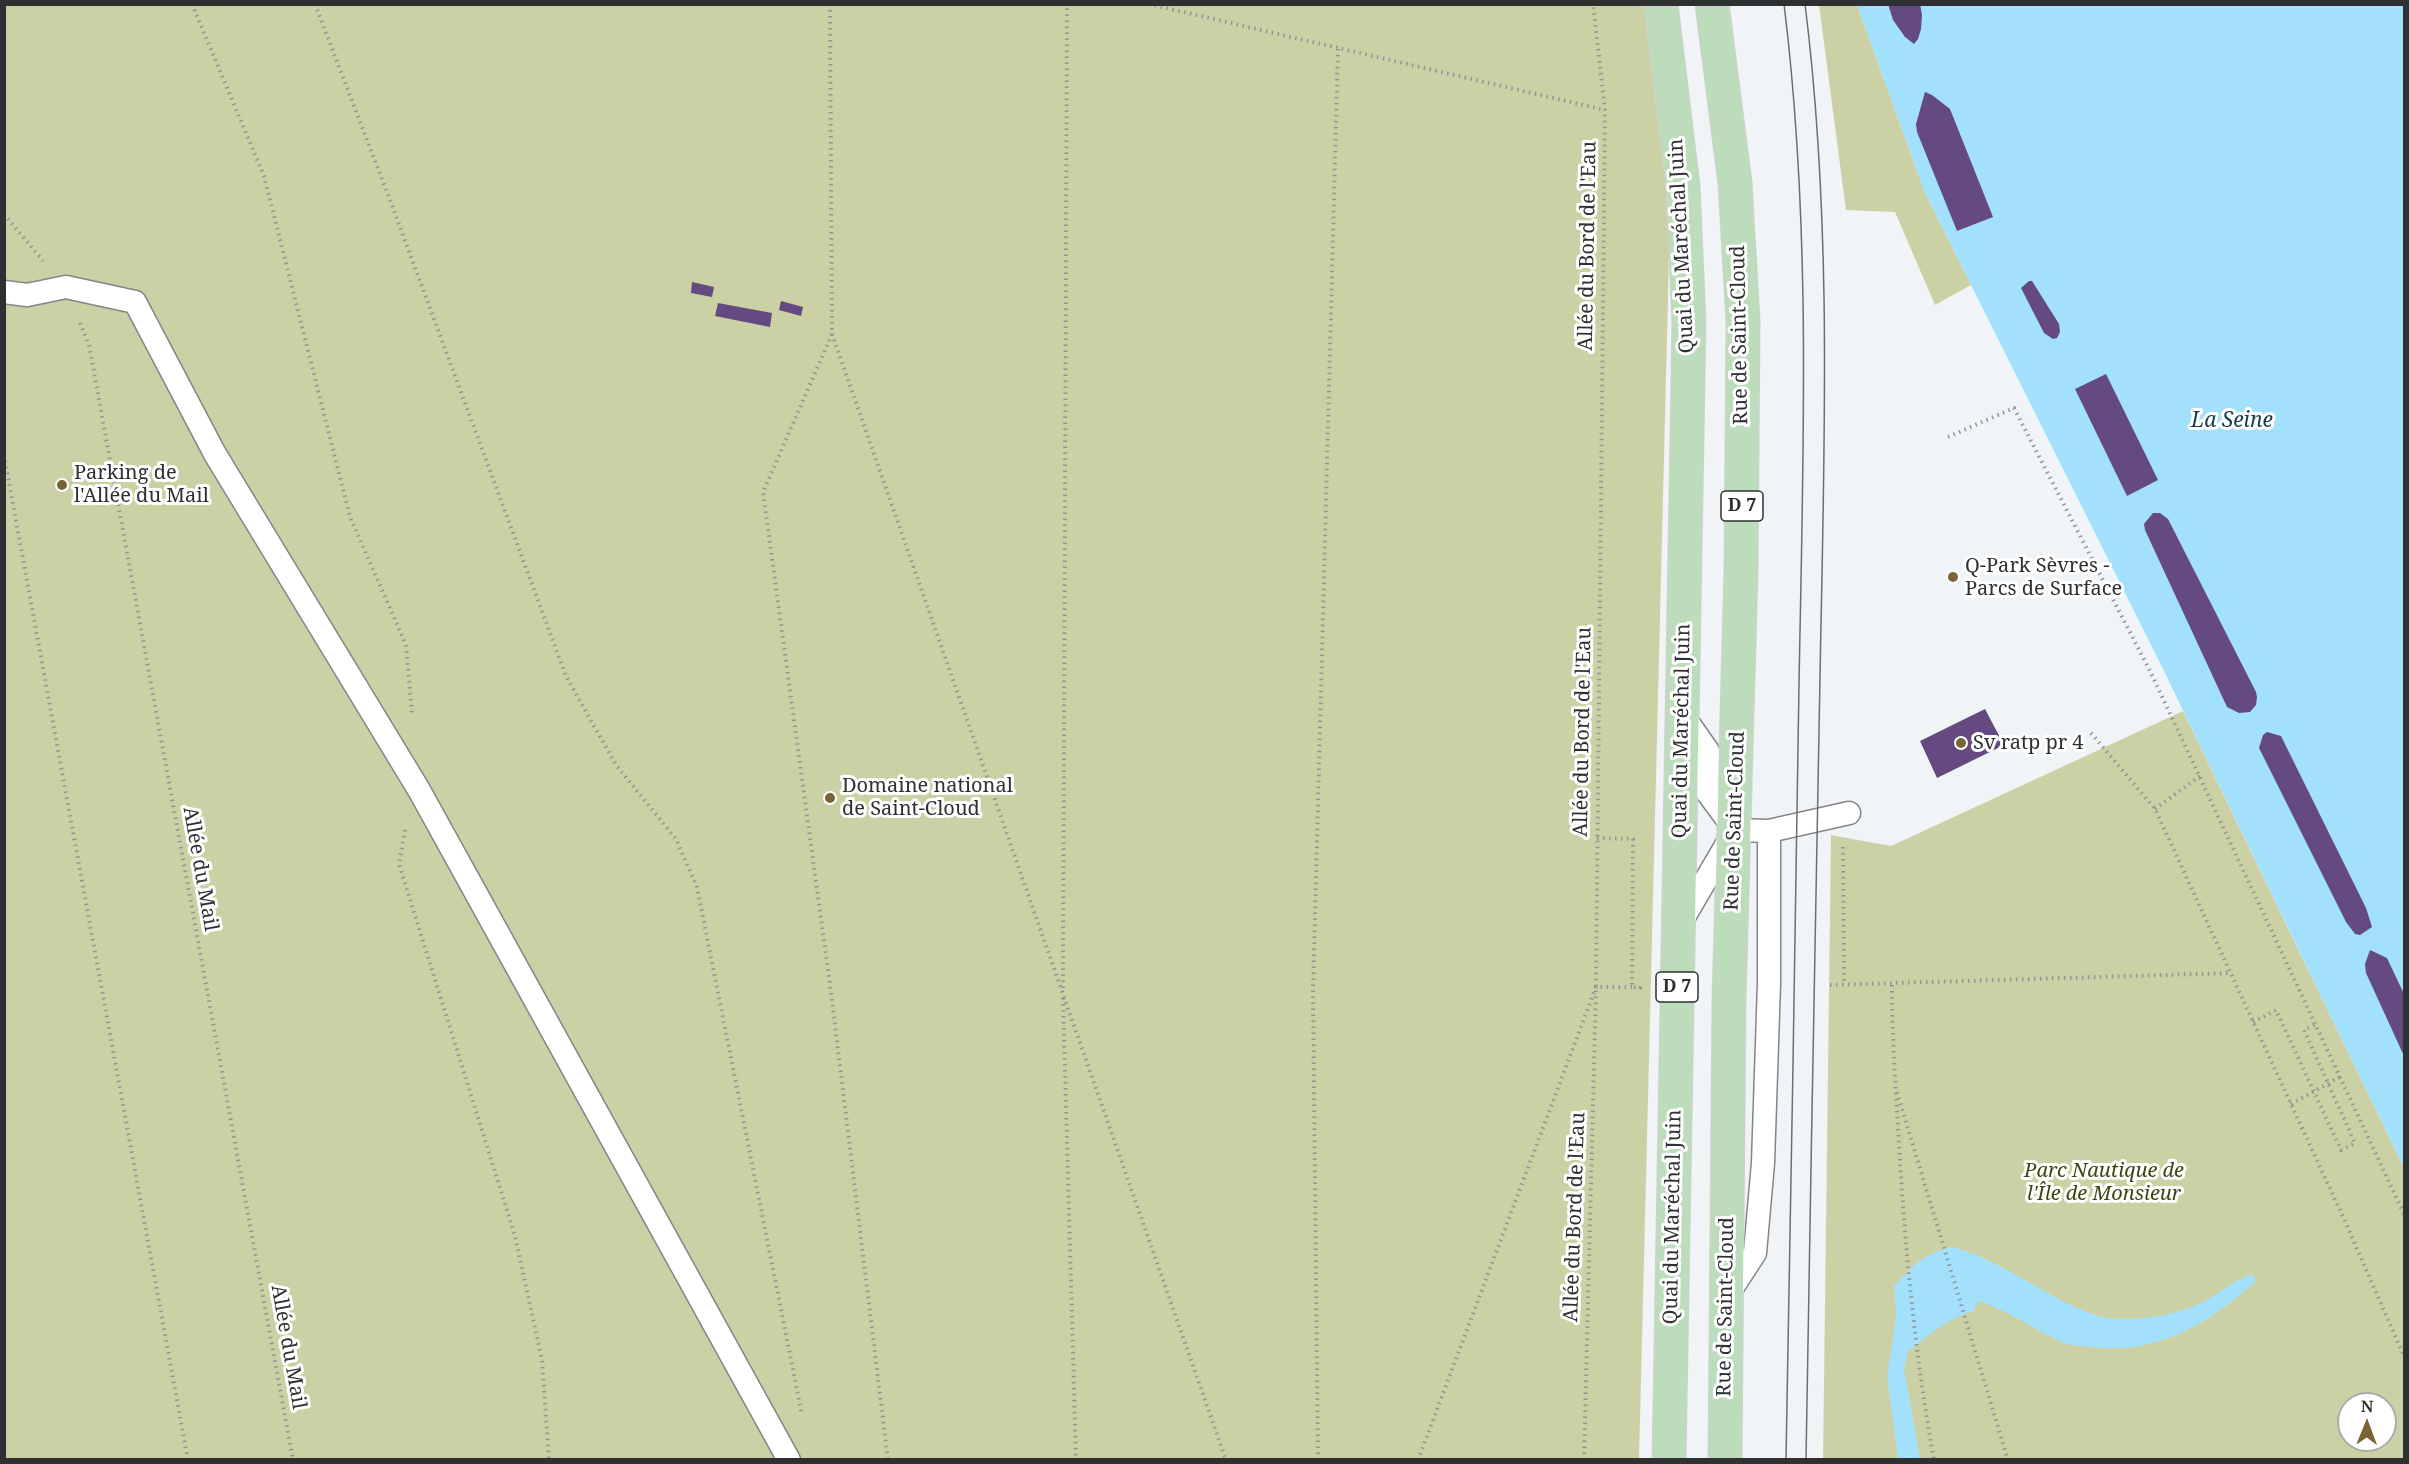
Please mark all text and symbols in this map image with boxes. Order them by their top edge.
street label: Quai du Maréchal Juin [1664,138,1700,354]
street label: Allée du Bord de l'Eau [1574,141,1602,351]
street label: Rue de Saint-Cloud [1726,245,1754,425]
water label: La Seine [2191,408,2273,434]
place label: Parking de l'Allée du Mail [74,461,209,508]
marker: Parking de l'Allée du Mail [55,478,69,492]
road number: D 7 [1721,491,1763,521]
place label: Q-Park Sèvres - Parcs de Surface [1965,554,2122,601]
marker: Q-Park Sèvres - Parcs de Surface [1946,570,1960,584]
street label: Quai du Maréchal Juin [1668,623,1696,839]
street label: Allée du Bord de l'Eau [1569,627,1597,837]
street label: Rue de Saint-Cloud [1720,731,1750,911]
place label: Sv ratp pr 4 [1973,731,2084,755]
marker: Sv ratp pr 4 [1954,736,1968,750]
place label: Domaine national de Saint-Cloud [842,774,1013,821]
marker: Domaine national de Saint-Cloud [823,791,837,805]
street label: Allée du Mail [177,805,223,933]
road number: D 7 [1656,972,1698,1002]
street label: Quai du Maréchal Juin [1659,1109,1687,1325]
street label: Allée du Bord de l'Eau [1559,1112,1591,1322]
park label: Parc Nautique de l'Île de Monsieur [2024,1159,2184,1206]
street label: Rue de Saint-Cloud [1712,1217,1740,1397]
street label: Allée du Mail [265,1283,311,1411]
north arrow [2337,1392,2397,1452]
text: N [2361,1395,2374,1417]

